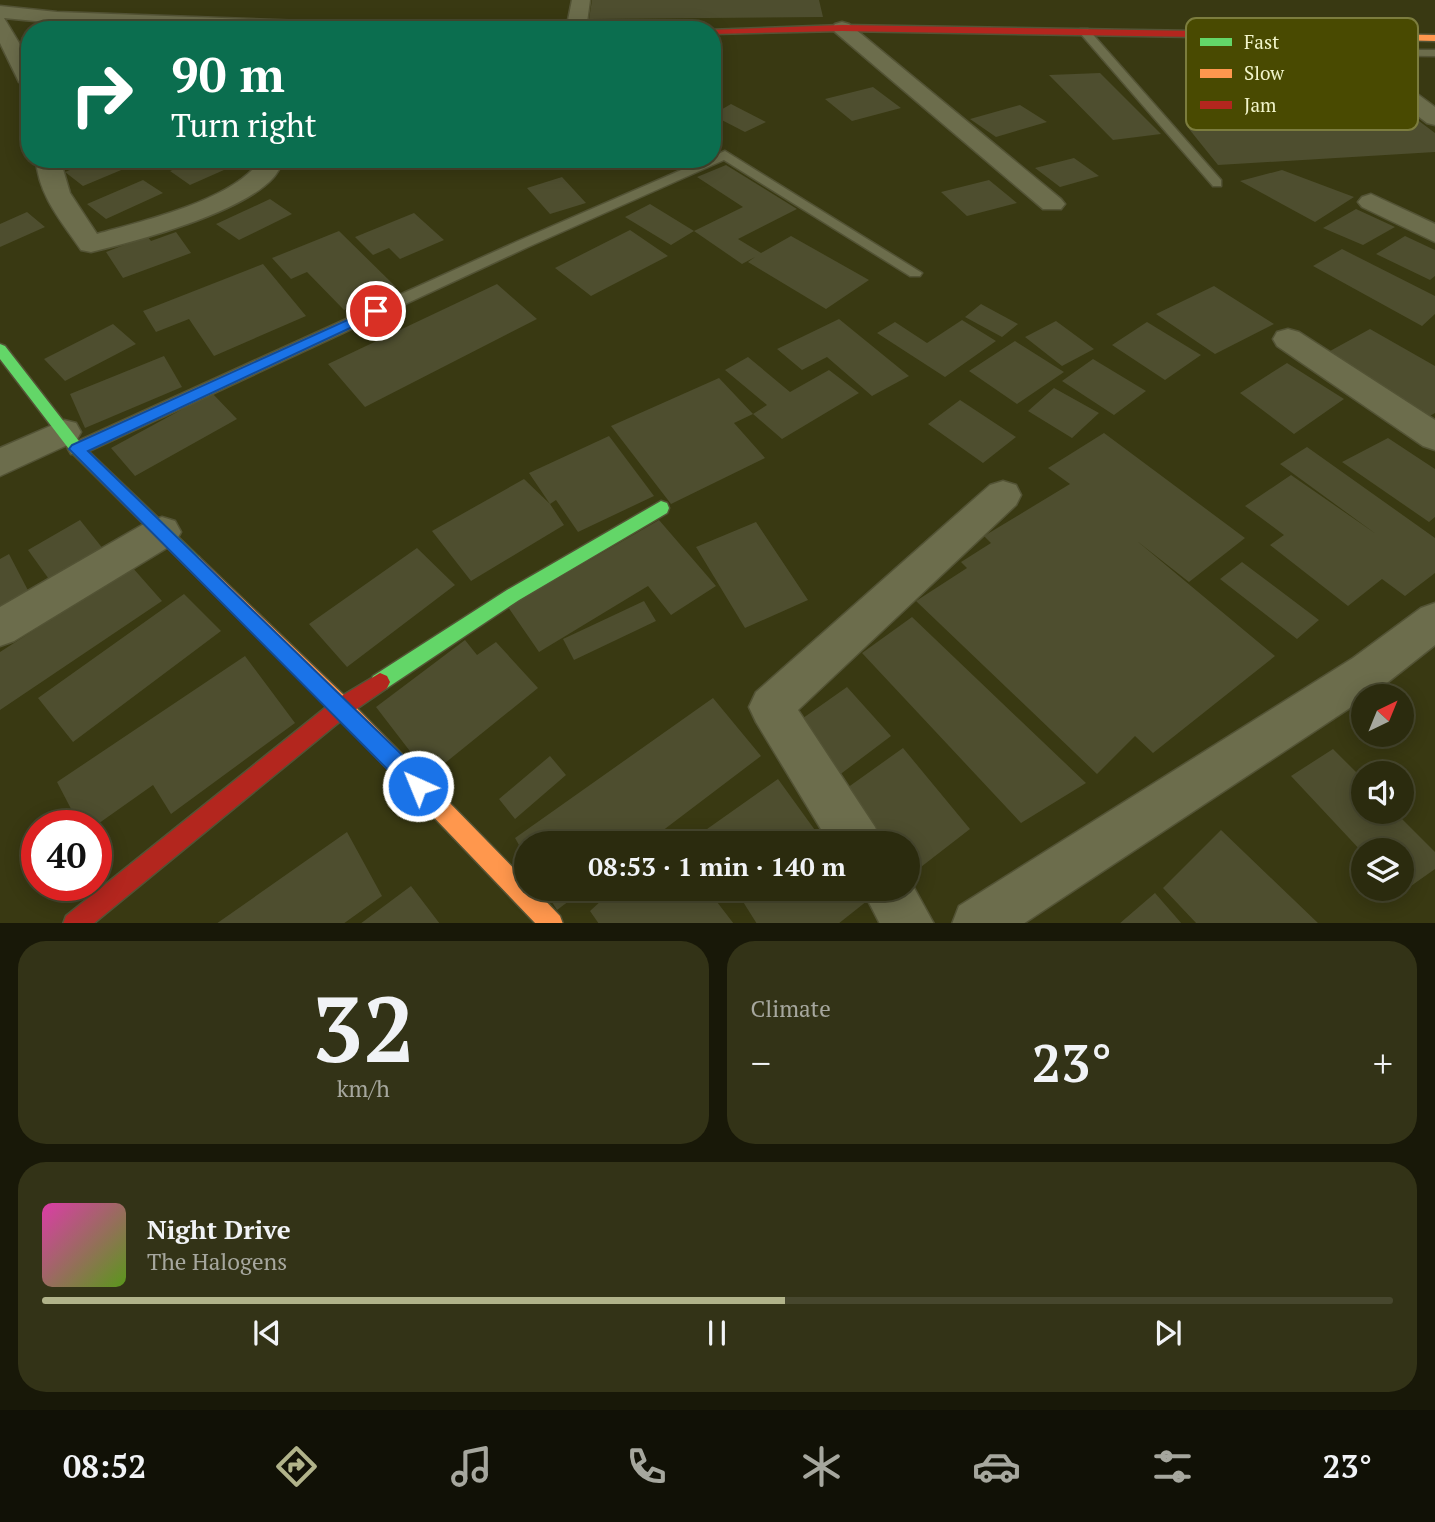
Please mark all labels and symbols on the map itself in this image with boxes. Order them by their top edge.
legend [1186,18,1418,130]
text: Fast [1244,29,1279,54]
text: Slow [1244,60,1285,85]
text: Jam [1244,92,1277,117]
pin [346,281,406,341]
north arrow [1351,684,1414,747]
position arrow [381,749,455,823]
speed limit sign: 40 [21,810,112,901]

